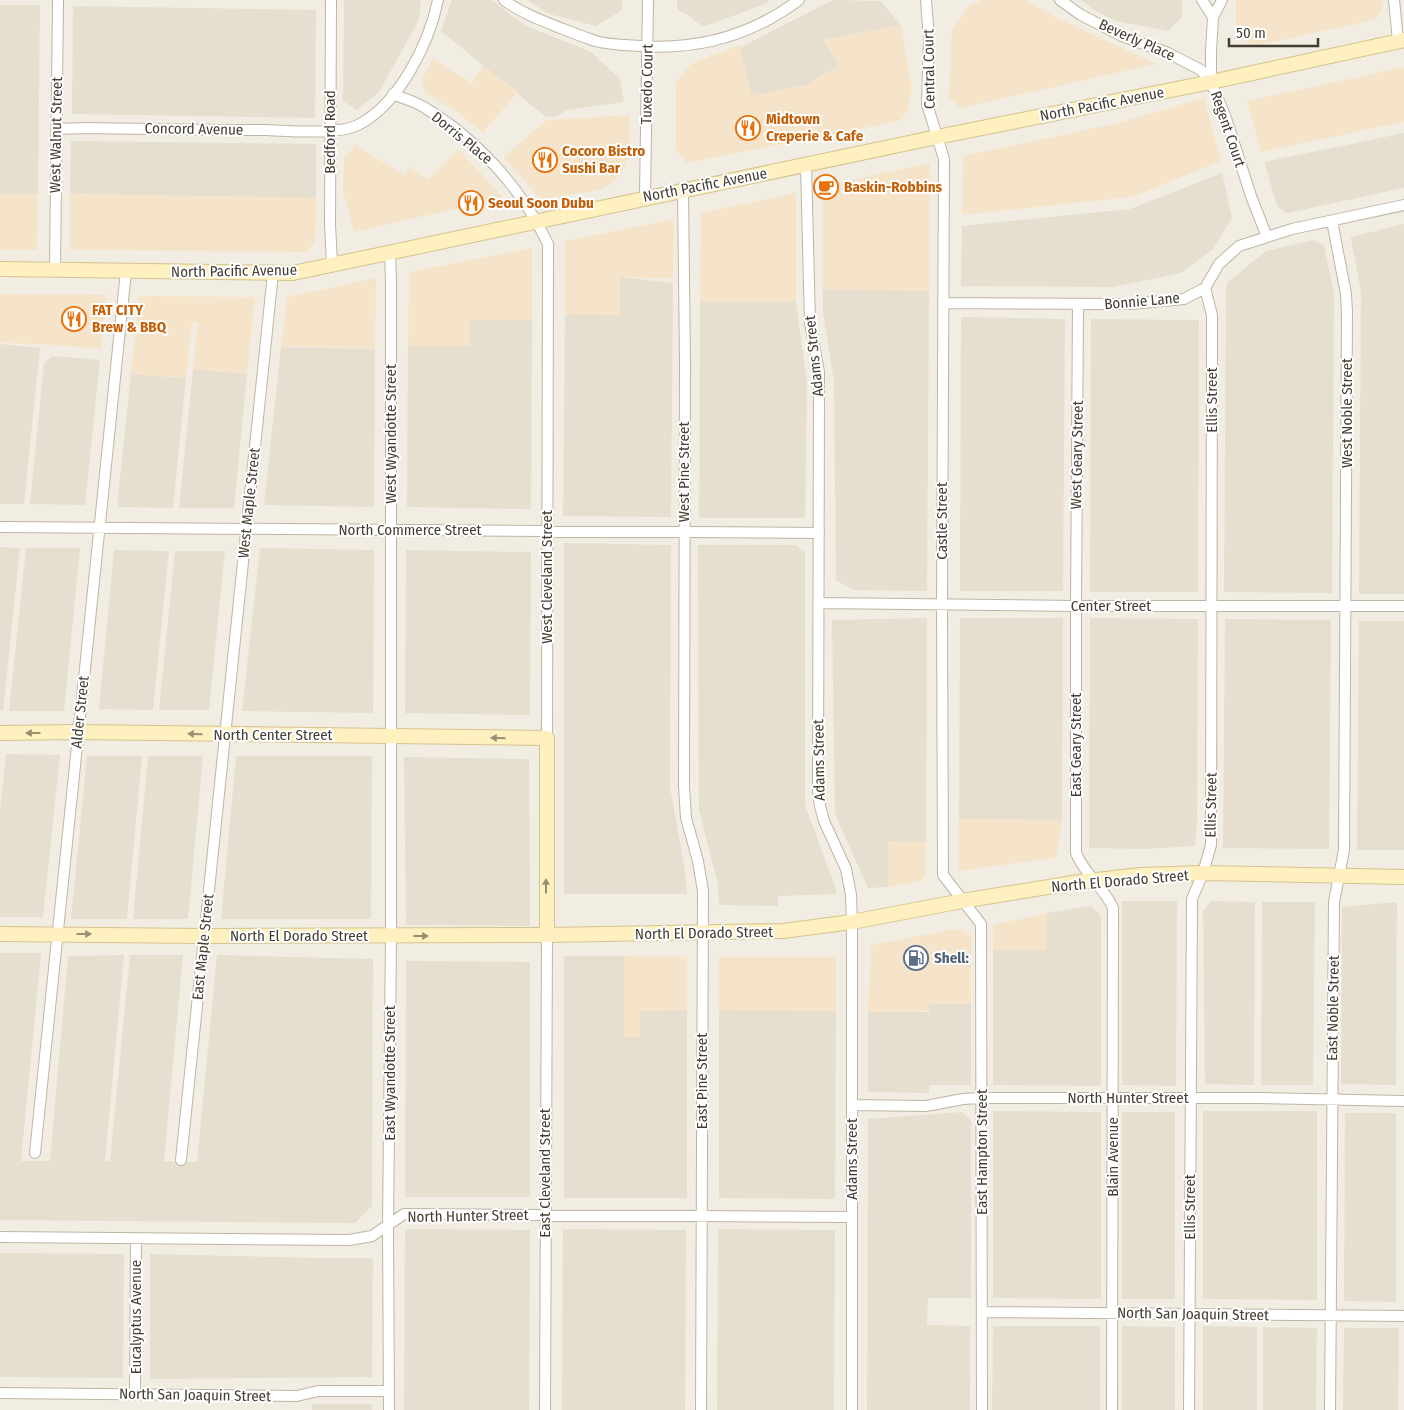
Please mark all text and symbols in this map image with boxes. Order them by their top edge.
street label: Beverly Place [1096,15,1178,65]
scale bar [1229,15,1318,47]
text: 50 m [1236,24,1266,42]
street label: Central Court [919,29,939,109]
street label: Tuxedo Court [637,43,657,124]
street label: West Walnut Street [46,77,66,193]
street label: North Pacific Avenue [1038,83,1166,125]
street label: Regent Court [1207,89,1249,169]
street label: Bedford Road [321,90,339,174]
street label: Dorris Place [428,108,496,168]
place label: Midtown Creperie & Cafe [766,110,864,145]
restaurant icon: Midtown Creperie & Cafe [735,115,761,141]
street label: Concord Avenue [145,119,243,139]
place label: Cocoro Bistro Sushi Bar [562,142,645,177]
restaurant icon: Cocoro Bistro Sushi Bar [532,147,558,173]
street label: North Pacific Avenue [641,164,769,206]
cafe icon: Baskin-Robbins [813,174,839,200]
place label: Baskin-Robbins [844,178,943,196]
restaurant icon: Seoul Soon Dubu [458,190,484,216]
place label: Seoul Soon Dubu [488,194,594,212]
street label: North Pacific Avenue [171,261,297,281]
street label: Bonnie Lane [1103,289,1181,313]
place label: FAT CITY Brew & BBQ [92,301,167,336]
restaurant icon: FAT CITY Brew & BBQ [61,306,87,332]
street label: Adams Street [801,314,827,398]
street label: West Noble Street [1338,358,1356,468]
street label: West Wyandotte Street [382,364,400,504]
street label: Ellis Street [1203,367,1221,433]
street label: West Geary Street [1067,400,1087,510]
street label: West Pine Street [675,422,693,522]
street label: West Maple Street [234,447,264,559]
street label: Castle Street [933,482,951,560]
street label: West Cleveland Street [538,510,556,644]
street label: North Commerce Street [338,521,482,539]
street label: Center Street [1071,597,1151,615]
street label: Alder Street [67,675,93,749]
street label: East Geary Street [1067,693,1085,797]
street label: Adams Street [809,719,829,801]
street label: North Center Street [214,726,333,744]
one-way arrow [25,729,41,737]
one-way arrow [187,730,203,738]
one-way arrow [490,734,506,742]
street label: Ellis Street [1201,772,1221,838]
street label: North El Dorado Street [1050,866,1190,896]
one-way arrow [542,878,550,894]
street label: East Maple Street [188,893,218,1001]
street label: North El Dorado Street [635,923,773,943]
street label: North El Dorado Street [230,927,368,945]
one-way arrow [76,931,92,939]
one-way arrow [413,931,429,939]
fuel station icon: Shell: [903,945,929,971]
place label: Shell: [934,949,970,967]
street label: East Noble Street [1323,955,1343,1061]
street label: East Wyandotte Street [381,1005,399,1141]
street label: East Pine Street [693,1033,711,1129]
street label: East Hampton Street [973,1089,991,1215]
street label: North Hunter Street [1067,1089,1189,1107]
street label: East Cleveland Street [536,1108,554,1238]
street label: Blain Avenue [1104,1117,1122,1197]
street label: Adams Street [843,1118,861,1200]
street label: Ellis Street [1181,1174,1199,1240]
street label: North Hunter Street [407,1206,529,1226]
street label: Eucalyptus Avenue [127,1260,145,1374]
street label: North San Joaquin Street [1117,1304,1269,1324]
street label: North San Joaquin Street [119,1385,271,1405]

